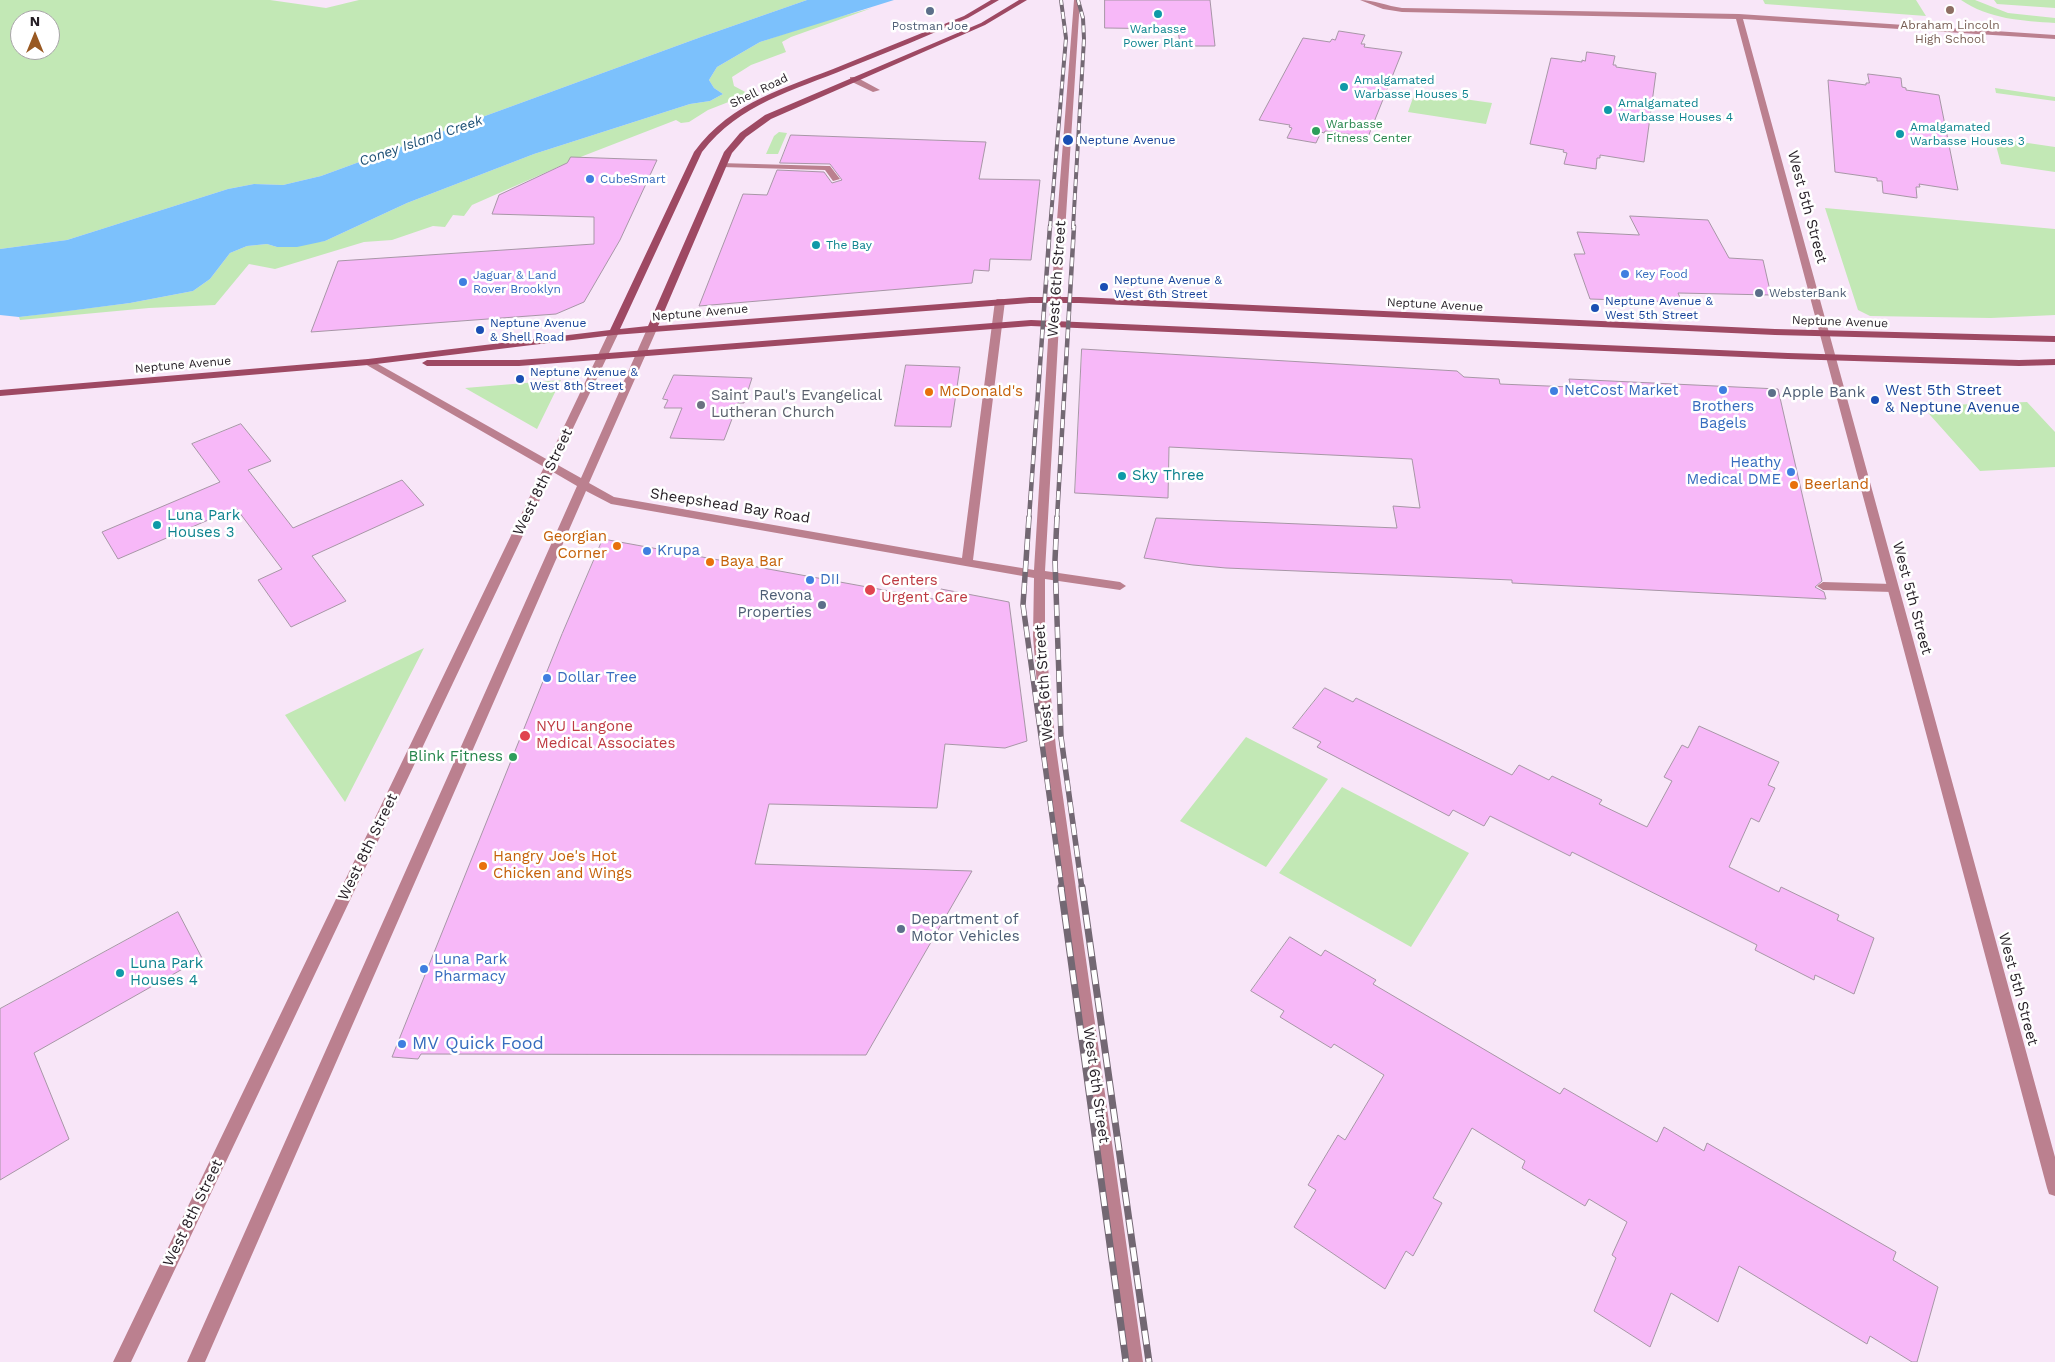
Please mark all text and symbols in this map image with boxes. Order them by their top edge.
marker: Abraham Lincoln High School [1944,4,1956,16]
marker: Postman Joe [924,5,936,17]
marker: Warbasse Power Plant [1152,8,1164,20]
north arrow [10,10,60,60]
text: N [30,13,40,29]
place label: Abraham Lincoln High School [1900,18,2000,46]
place label: Postman Joe [892,19,968,33]
place label: Warbasse Power Plant [1123,22,1193,50]
street label: Shell Road [728,71,790,111]
place label: Amalgamated Warbasse Houses 5 [1354,73,1469,101]
marker: Amalgamated Warbasse Houses 5 [1338,81,1350,93]
place label: Amalgamated Warbasse Houses 4 [1618,96,1733,124]
marker: Amalgamated Warbasse Houses 4 [1602,104,1614,116]
water label: Coney Island Creek [357,112,485,170]
place label: Warbasse Fitness Center [1326,117,1412,145]
place label: Amalgamated Warbasse Houses 3 [1910,120,2025,148]
marker: Warbasse Fitness Center [1310,125,1322,137]
marker: Amalgamated Warbasse Houses 3 [1894,128,1906,140]
marker: Neptune Avenue [1061,133,1075,147]
place label: Neptune Avenue [1079,133,1175,147]
street label: West 5th Street [1783,148,1831,266]
place label: CubeSmart [600,172,665,186]
marker: CubeSmart [584,173,596,185]
street label: West 6th Street [1044,220,1070,338]
place label: The Bay [826,238,872,252]
marker: The Bay [810,239,822,251]
place label: Key Food [1635,267,1688,281]
place label: Jaguar & Land Rover Brooklyn [473,268,561,296]
marker: Key Food [1619,268,1631,280]
place label: Neptune Avenue & West 6th Street [1114,273,1222,301]
marker: Jaguar & Land Rover Brooklyn [457,276,469,288]
marker: Neptune Avenue & West 6th Street [1098,281,1110,293]
place label: WebsterBank [1769,286,1846,300]
marker: WebsterBank [1753,287,1765,299]
place label: Neptune Avenue & West 5th Street [1605,294,1713,322]
street label: Neptune Avenue [1387,295,1483,315]
street label: Neptune Avenue [651,302,749,324]
marker: Neptune Avenue & West 5th Street [1589,302,1601,314]
street label: Neptune Avenue [1792,313,1888,331]
place label: Neptune Avenue & Shell Road [490,316,586,344]
marker: Neptune Avenue & Shell Road [474,324,486,336]
street label: Neptune Avenue [134,354,232,376]
place label: Neptune Avenue & West 8th Street [530,365,638,393]
marker: Neptune Avenue & West 8th Street [514,373,526,385]
place label: NetCost Market [1564,382,1678,400]
place label: West 5th Street & Neptune Avenue [1885,382,2020,417]
place label: McDonald's [939,383,1023,401]
marker: Brothers Bagels [1717,384,1729,396]
place label: Apple Bank [1782,384,1865,402]
marker: NetCost Market [1548,385,1560,397]
marker: McDonald's [923,386,935,398]
place label: Saint Paul's Evangelical Lutheran Church [711,387,882,422]
marker: Apple Bank [1766,387,1778,399]
marker: West 5th Street & Neptune Avenue [1869,394,1881,406]
place label: Brothers Bagels [1692,398,1754,433]
marker: Saint Paul's Evangelical Lutheran Church [695,399,707,411]
street label: West 8th Street [509,426,577,538]
place label: Heathy Medical DME [1686,454,1781,489]
marker: Heathy Medical DME [1785,466,1797,478]
place label: Sky Three [1132,467,1204,485]
marker: Sky Three [1116,470,1128,482]
place label: Beerland [1804,476,1869,494]
marker: Beerland [1788,479,1800,491]
street label: Sheepshead Bay Road [649,484,811,528]
place label: Luna Park Houses 3 [167,507,240,542]
marker: Luna Park Houses 3 [151,519,163,531]
place label: Georgian Corner [543,528,607,563]
street label: West 5th Street [1888,539,1936,657]
marker: Georgian Corner [611,540,623,552]
place label: Krupa [657,542,700,560]
marker: Krupa [641,545,653,557]
place label: Baya Bar [720,553,783,571]
marker: Baya Bar [704,556,716,568]
place label: DII [820,571,840,589]
place label: Centers Urgent Care [881,572,968,607]
marker: DII [804,574,816,586]
marker: Centers Urgent Care [863,583,877,597]
place label: Revona Properties [737,587,812,622]
marker: Revona Properties [816,599,828,611]
street label: West 6th Street [1031,624,1057,742]
place label: Dollar Tree [557,669,637,687]
marker: Dollar Tree [541,672,553,684]
place label: NYU Langone Medical Associates [536,718,675,753]
marker: NYU Langone Medical Associates [518,729,532,743]
place label: Blink Fitness [409,748,503,766]
marker: Blink Fitness [507,751,519,763]
street label: West 8th Street [334,791,402,903]
place label: Hangry Joe's Hot Chicken and Wings [493,848,632,883]
marker: Hangry Joe's Hot Chicken and Wings [477,860,489,872]
place label: Department of Motor Vehicles [911,911,1020,946]
marker: Department of Motor Vehicles [895,923,907,935]
street label: West 5th Street [1994,930,2042,1048]
place label: Luna Park Pharmacy [434,951,507,986]
place label: Luna Park Houses 4 [130,955,203,990]
marker: Luna Park Pharmacy [418,963,430,975]
marker: Luna Park Houses 4 [114,967,126,979]
street label: West 6th Street [1079,1026,1113,1144]
place label: MV Quick Food [412,1033,544,1055]
marker: MV Quick Food [396,1038,408,1050]
street label: West 8th Street [159,1157,227,1269]

